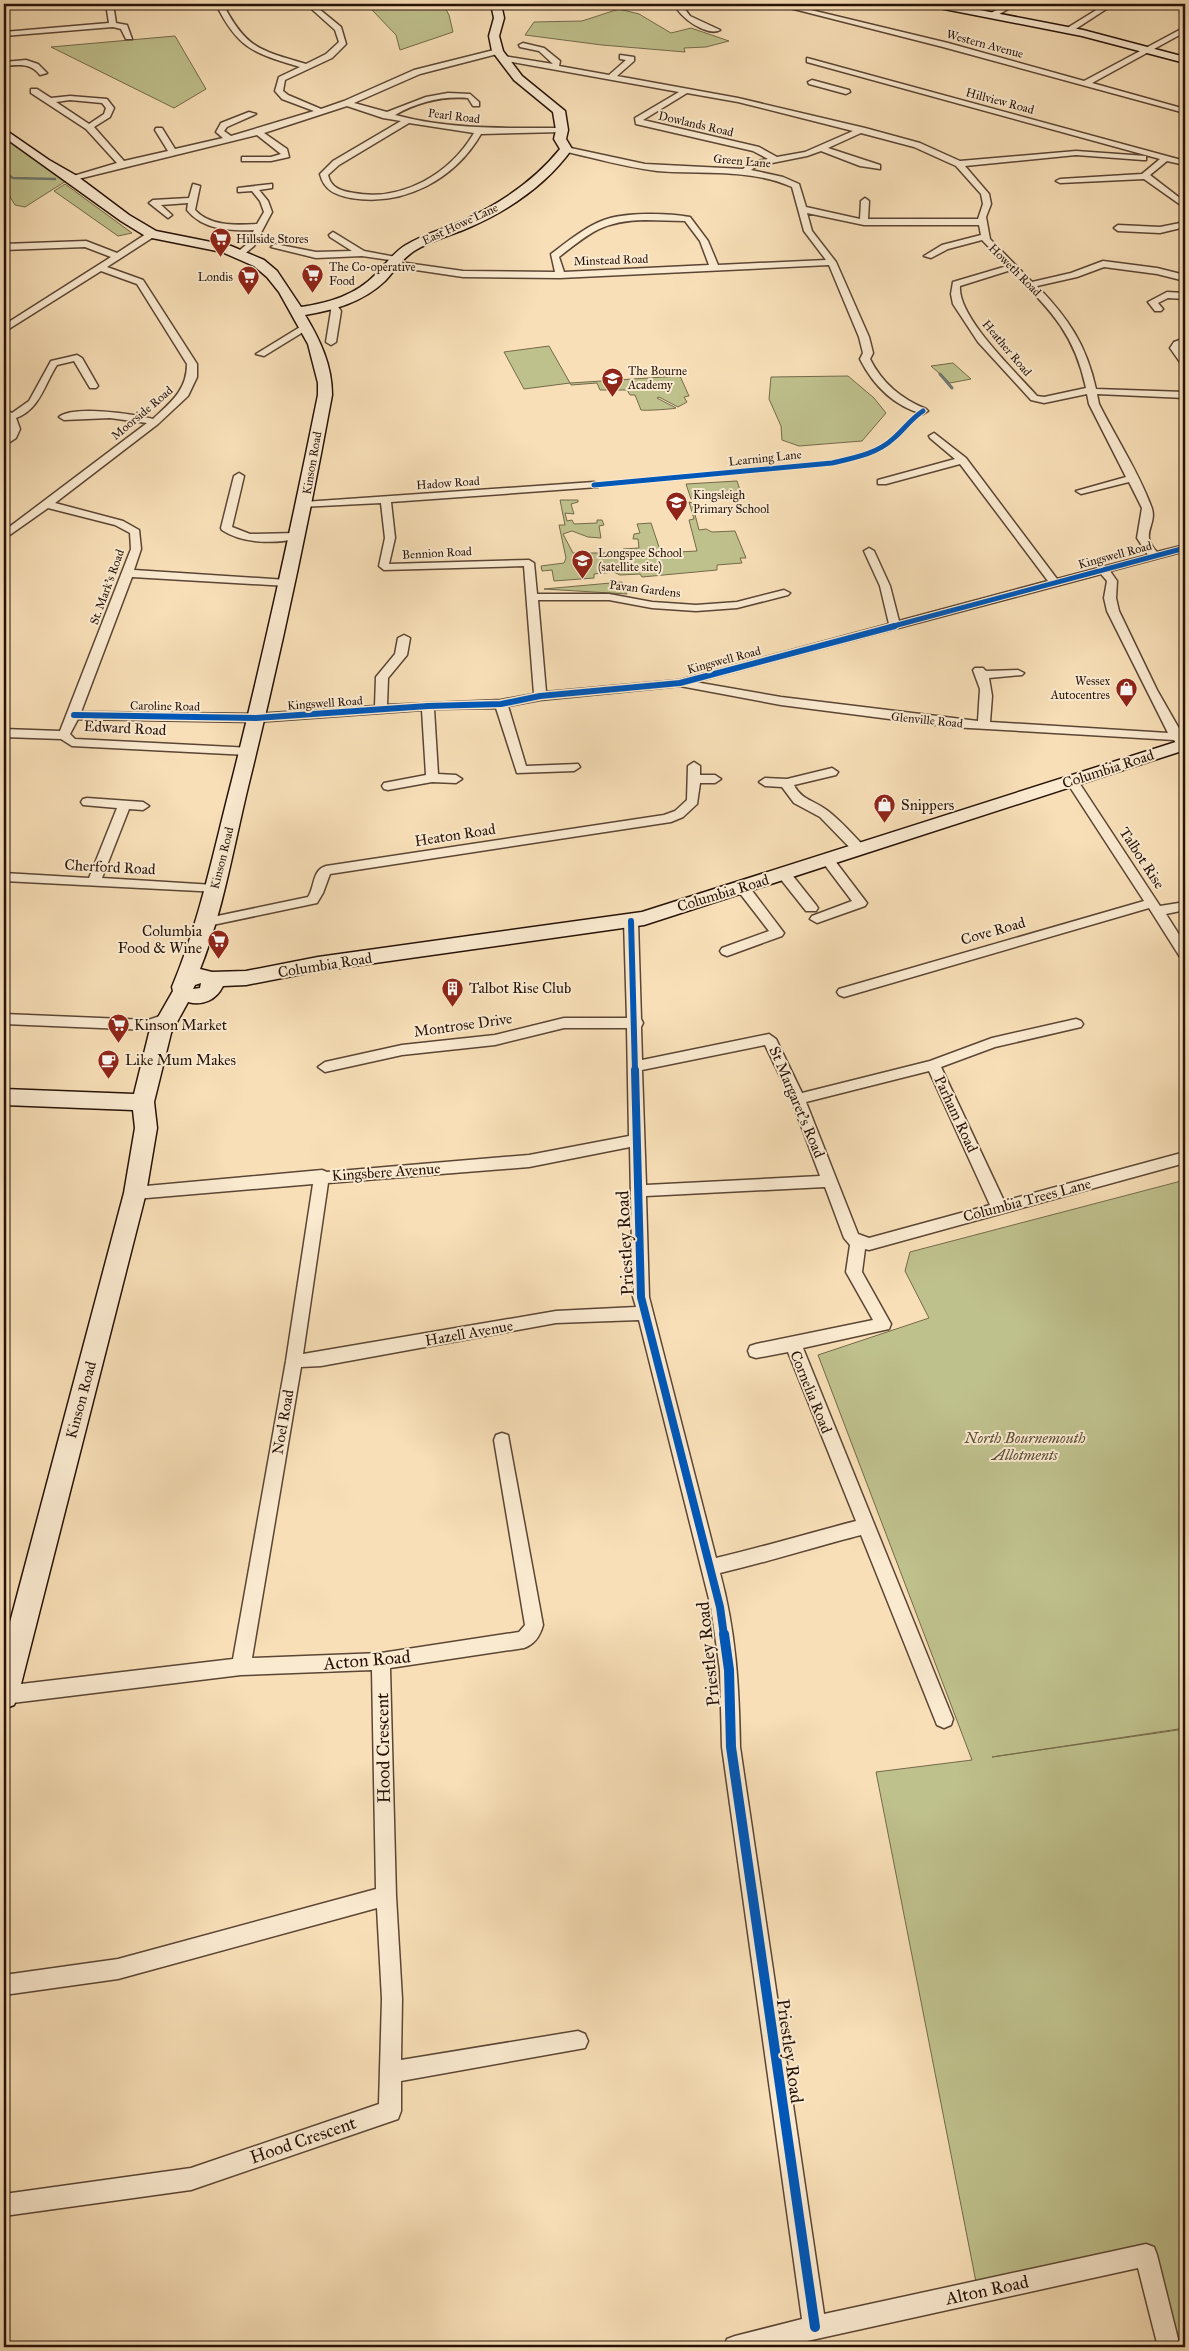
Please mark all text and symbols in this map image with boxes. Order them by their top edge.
street label: Western Avenue [945,27,1025,61]
street label: Hillview Road [964,85,1036,117]
street label: Pearl Road [427,106,481,126]
street label: Dowlands Road [657,109,735,139]
street label: Green Lane [713,152,771,170]
street label: East Howe Lane [420,200,500,248]
supermarket icon: Hillside Stores [208,227,232,258]
place label: Hillside Stores [236,232,308,246]
street label: Howeth Road [986,241,1044,299]
street label: Minstead Road [573,252,649,268]
place label: The Co-operative Food [329,260,415,288]
supermarket icon: The Co-operative Food [301,262,325,293]
supermarket icon: Londis [237,265,261,296]
place label: Londis [198,270,233,284]
street label: Heather Road [980,317,1034,379]
place label: The Bourne Academy [627,364,687,392]
school or university icon: The Bourne Academy [600,366,624,397]
street label: Moorside Road [108,383,176,443]
street label: Kinson Road [300,431,324,495]
street label: Learning Lane [728,447,802,470]
street label: Hadow Road [416,474,480,492]
place label: Kingsleigh Primary School [693,488,770,516]
school or university icon: Kingsleigh Primary School [665,490,689,521]
street label: Kingswell Road [1077,538,1154,573]
street label: Bennion Road [402,544,472,562]
place label: Longspee School (satellite site) [598,546,683,574]
street label: St. Mark's Road [87,547,127,627]
school or university icon: Longspee School (satellite site) [570,548,594,579]
street label: Pavan Gardens [609,578,681,600]
street label: Kingswell Road [686,643,763,678]
place label: Wessex Autocentres [1050,674,1111,702]
shop icon: Wessex Autocentres [1114,676,1138,707]
street label: Kingswell Road [287,693,363,714]
street label: Caroline Road [130,698,200,714]
street label: Glenville Road [890,709,964,731]
street label: Edward Road [83,717,167,739]
street label: Columbia Road [1060,746,1157,792]
shop icon: Snippers [873,793,897,824]
place label: Snippers [901,796,954,814]
street label: Heaton Road [413,820,497,850]
street label: Talbot Rise [1115,824,1169,892]
street label: Kinson Road [208,826,236,890]
street label: Cherford Road [64,856,156,878]
street label: Columbia Road [675,870,772,916]
street label: Cove Road [959,913,1028,949]
place label: Columbia Food & Wine [118,922,203,957]
supermarket icon: Columbia Food & Wine [206,928,230,959]
street label: Columbia Road [277,949,374,981]
building icon: Talbot Rise Club [441,976,465,1007]
place label: Talbot Rise Club [469,979,571,997]
street label: Montrose Drive [413,1009,513,1041]
supermarket icon: Kinson Market [106,1013,130,1044]
place label: Kinson Market [134,1016,228,1034]
street label: St Margaret's Road [765,1044,829,1161]
cafe icon: Like Mum Makes [97,1048,121,1079]
place label: Like Mum Makes [125,1051,236,1069]
street label: Parham Road [930,1073,982,1156]
street label: Kingsbere Avenue [331,1159,441,1185]
street label: Columbia Trees Lane [961,1174,1093,1226]
street label: Priestley Road [611,1190,639,1296]
street label: Hazell Avenue [424,1316,514,1350]
street label: Cornelia Road [786,1348,836,1436]
street label: Kinson Road [62,1359,100,1441]
street label: Noel Road [268,1388,298,1456]
park label: North Bournemouth Allotments [964,1429,1086,1464]
street label: Priestley Road [692,1601,724,1707]
street label: Acton Road [322,1645,411,1675]
street label: Hood Crescent [371,1692,395,1804]
street label: Priestley Road [772,1997,808,2105]
street label: Hood Crescent [247,2111,360,2168]
street label: Alton Road [942,2270,1031,2310]

